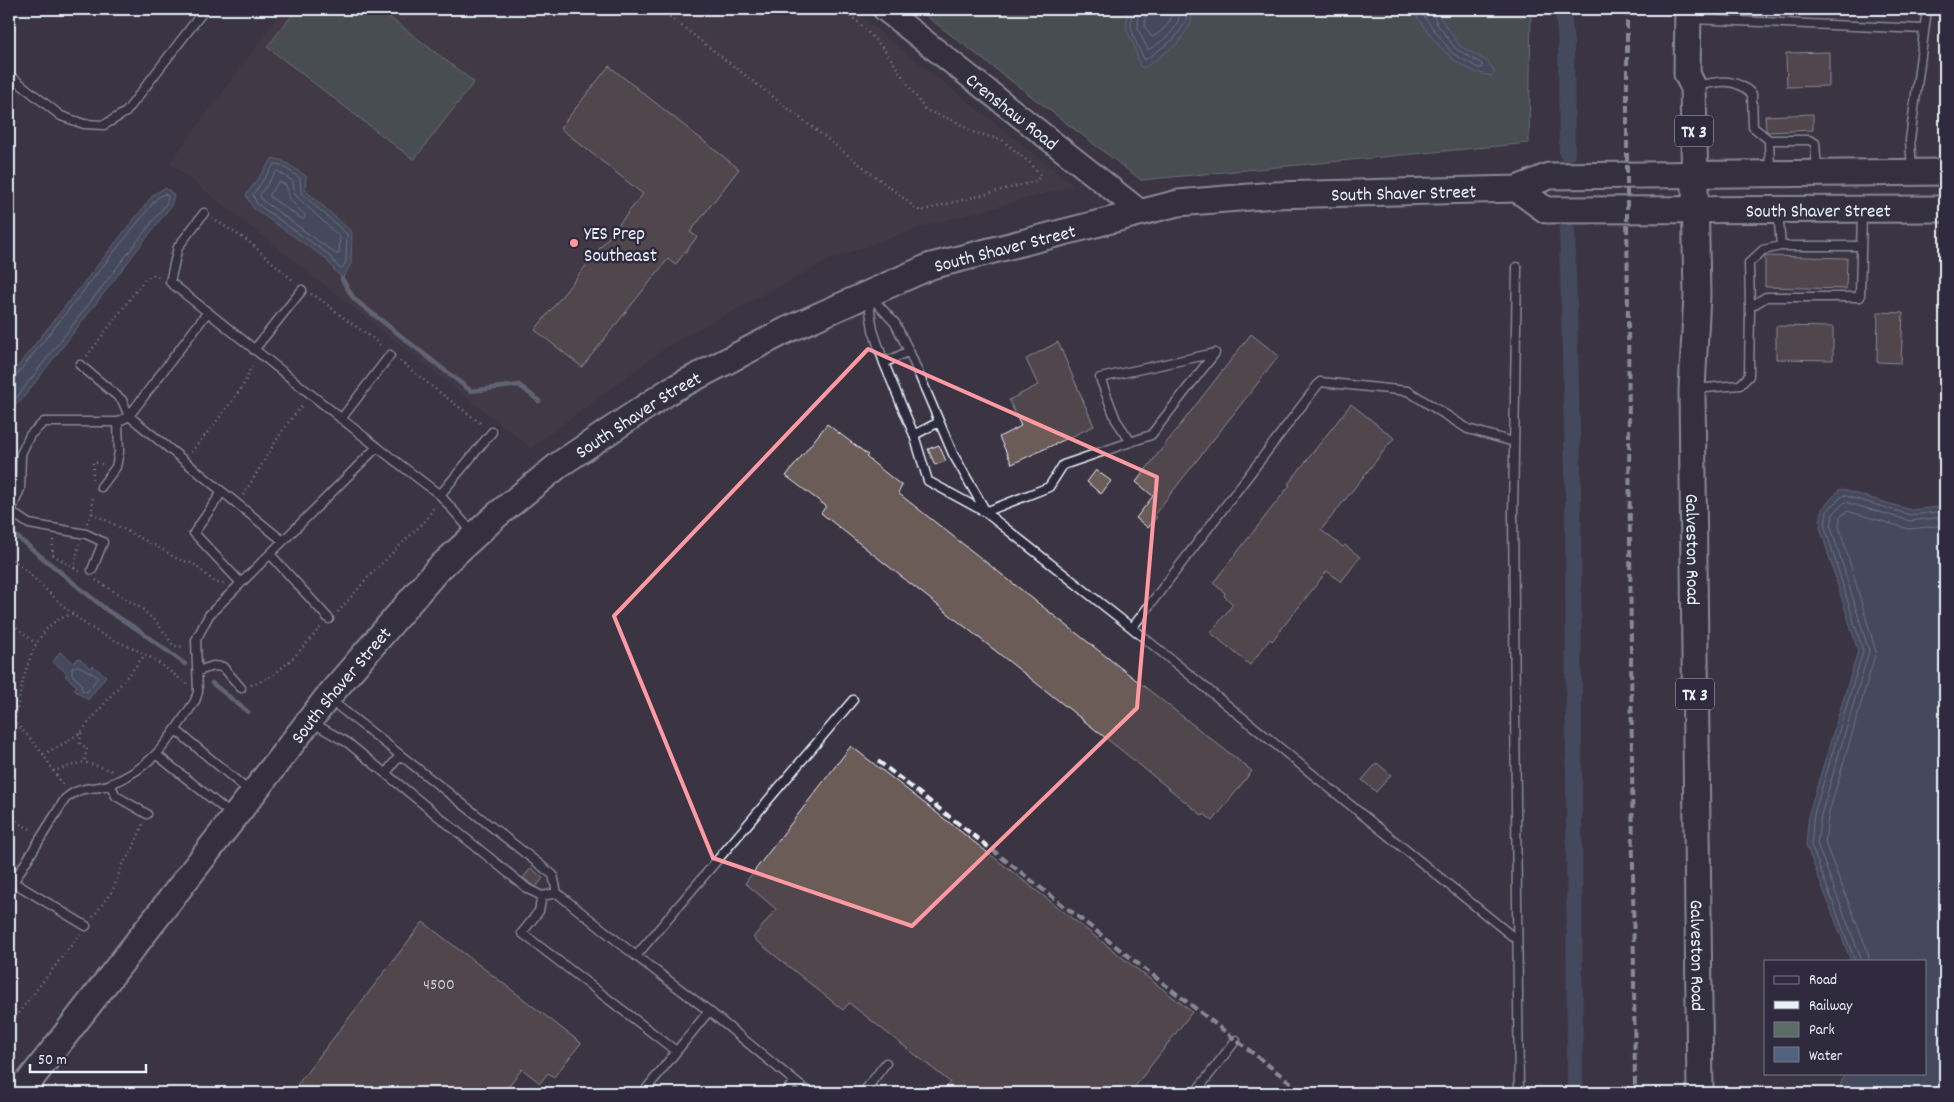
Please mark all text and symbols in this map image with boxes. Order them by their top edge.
street label: Crenshaw Road [958,68,1063,159]
road number: TX 3 [1675,115,1713,146]
street label: South Shaver Street [1331,180,1477,211]
street label: South Shaver Street [1746,199,1891,226]
street label: South Shaver Street [932,220,1079,282]
place label: YES Prep Southeast [584,222,657,271]
marker: YES Prep Southeast [568,237,580,249]
street label: South Shaver Street [571,367,707,467]
street label: Galveston Road [1676,493,1704,605]
street label: South Shaver Street [286,622,399,751]
road number: TX 3 [1676,679,1714,710]
street label: Galveston Road [1681,899,1709,1011]
legend [1764,960,1926,1074]
text: Road [1809,970,1837,992]
house number: 4500 [423,974,455,997]
text: Railway [1809,996,1853,1018]
text: Park [1809,1020,1835,1042]
scale bar [30,1042,146,1074]
text: Water [1809,1046,1843,1068]
text: 50 m [38,1050,67,1072]

